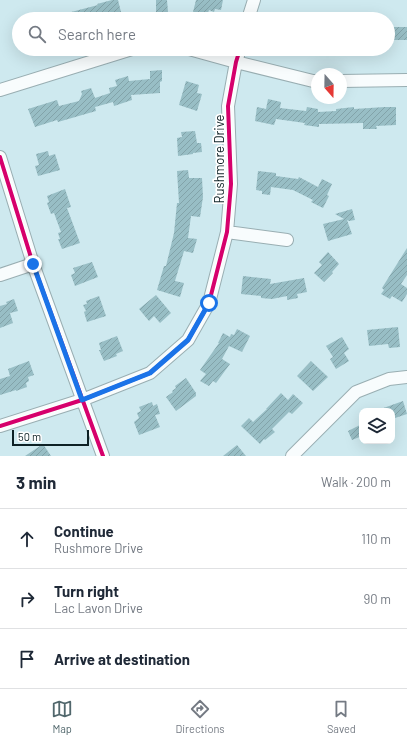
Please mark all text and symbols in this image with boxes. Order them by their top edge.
search box [12,12,395,56]
icon: search [26,23,48,45]
text: Search here [58,25,136,43]
north arrow [311,68,347,104]
street label: Rushmore Drive [211,114,227,204]
route end [24,255,42,273]
route start [200,294,218,312]
map controls [359,408,395,444]
button: layers [359,408,395,444]
scale bar [12,428,89,447]
text: 50 m [18,430,41,443]
text: 3 min [16,472,56,492]
text: Walk · 200 m [321,474,391,490]
text: Continue [54,522,114,540]
icon: ahead [16,528,38,550]
text: 110 m [361,531,391,547]
text: Rushmore Drive [54,540,143,556]
text: Turn right [54,582,119,600]
icon: right [16,588,38,610]
text: 90 m [364,591,391,607]
text: Lac Lavon Drive [54,600,143,616]
icon: arrive [16,648,38,670]
text: Arrive at destination [54,650,190,668]
tab: Map [51,698,73,735]
tab: Directions [175,698,225,735]
tab: Saved [327,698,356,735]

